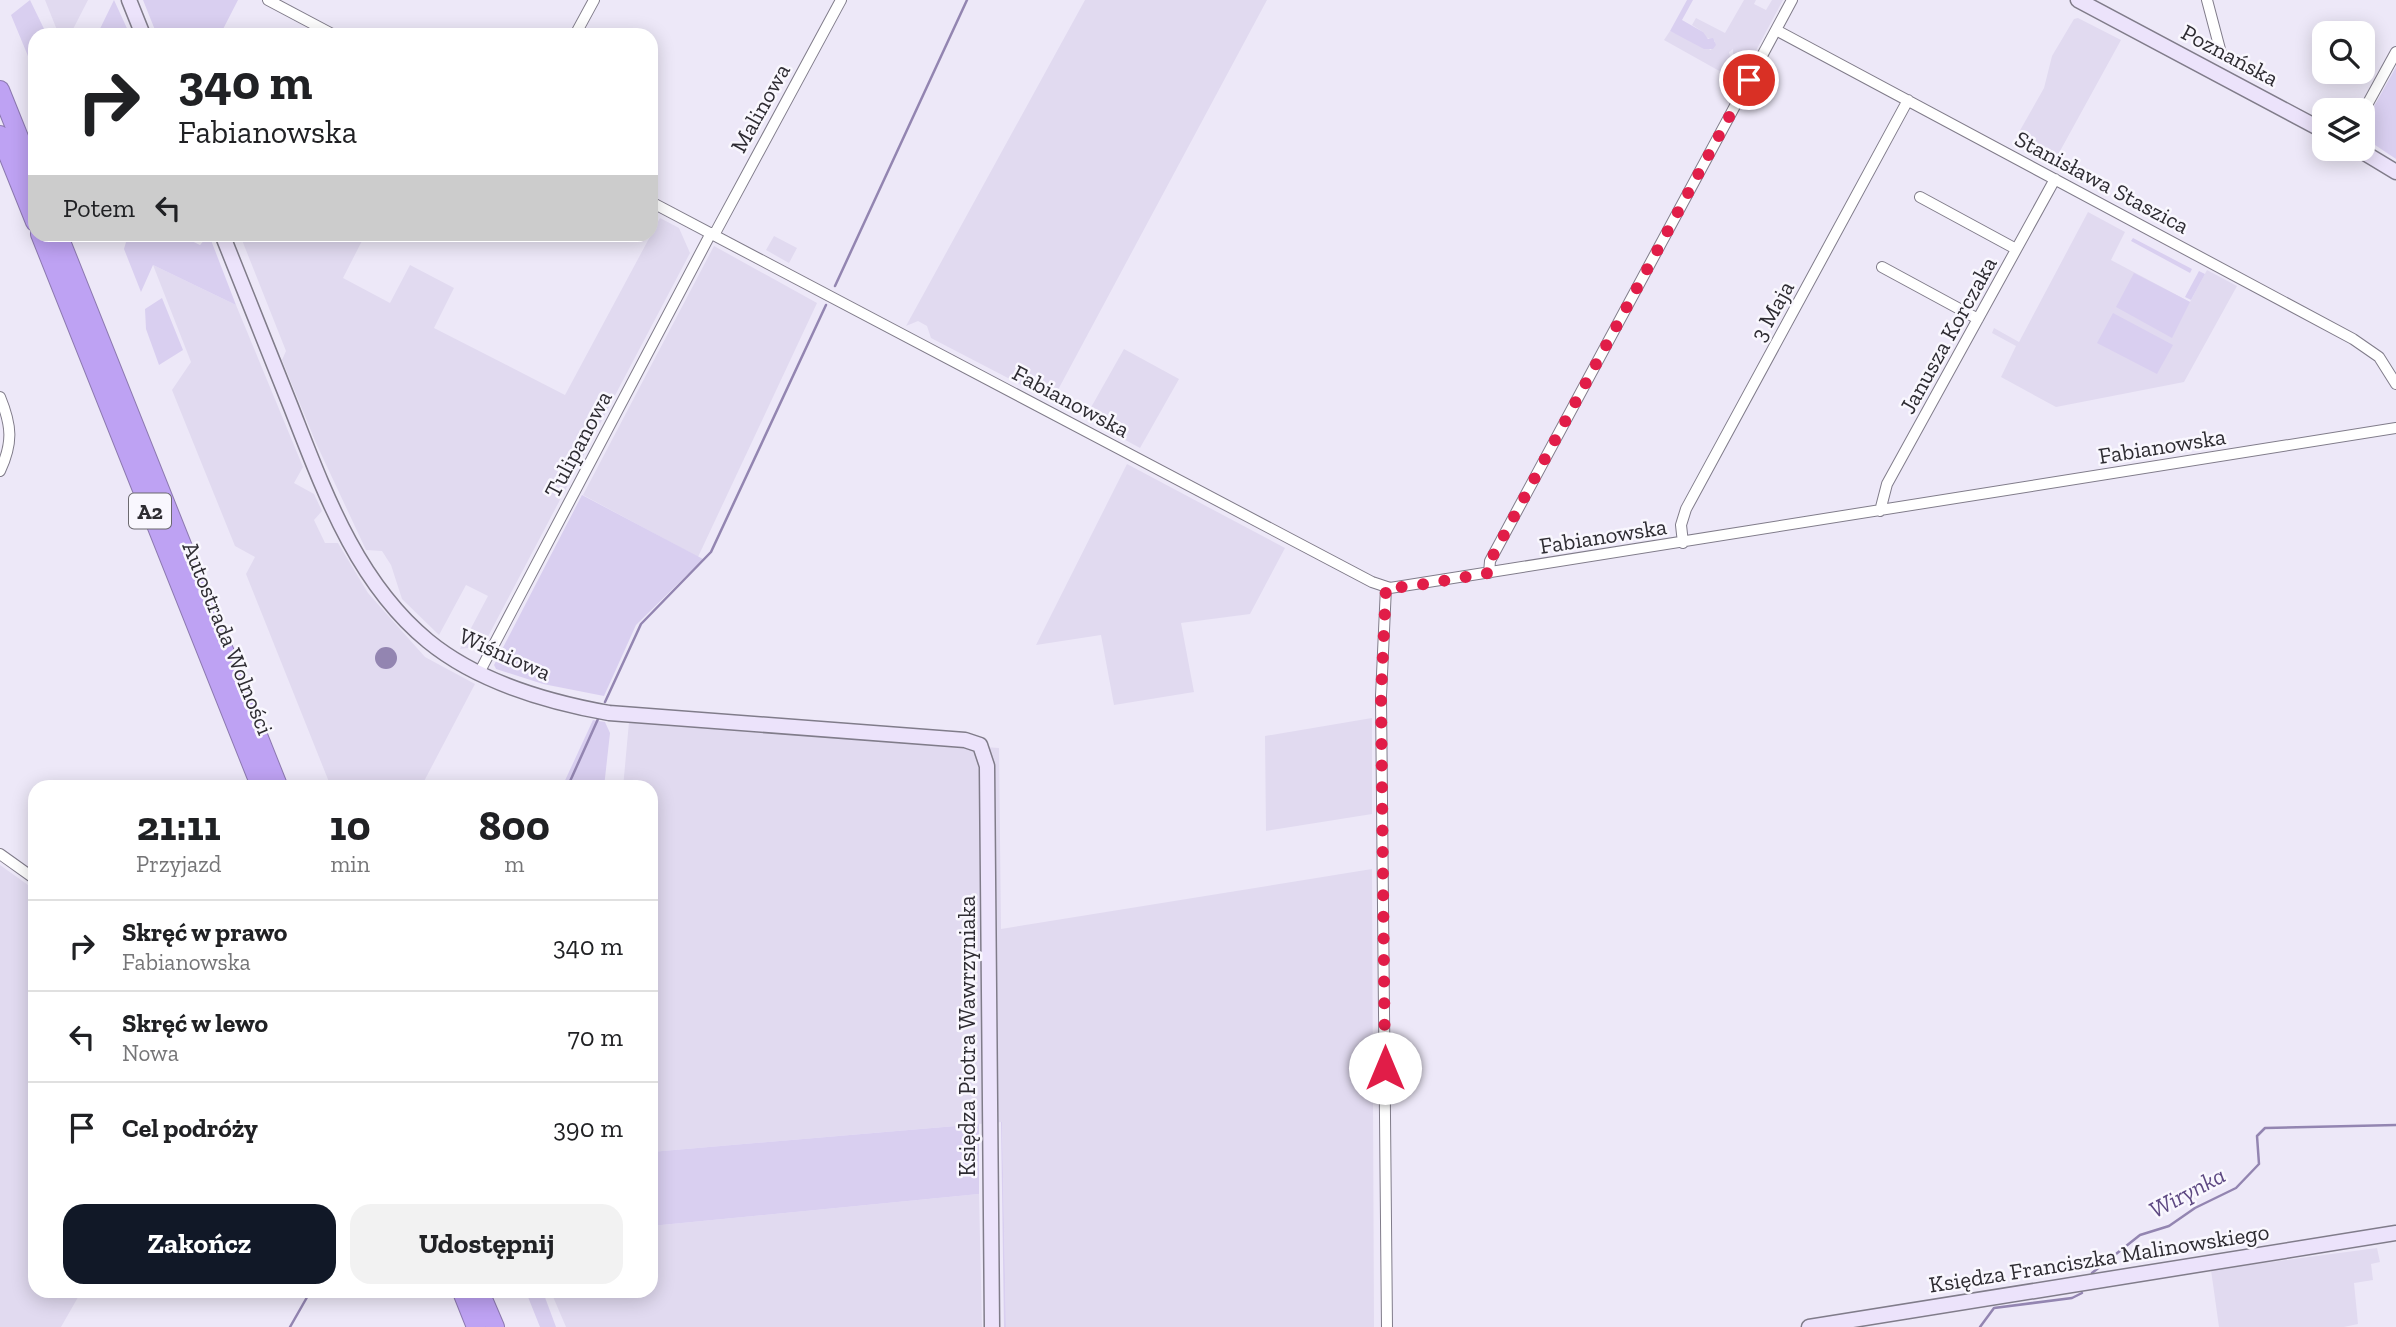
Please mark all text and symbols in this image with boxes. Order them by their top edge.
street label: Poznańska [2177,18,2283,92]
map controls [2312,21,2375,161]
button: search [2312,21,2375,84]
pin [1719,50,1779,110]
text: 340 m [178,53,312,112]
icon: right [63,56,154,147]
street label: Malinowa [724,59,796,157]
icon: arrive [1730,61,1768,99]
button: layers [2312,98,2375,161]
text: Fabianowska [178,113,357,151]
street label: Stanisława Staszica [2010,124,2194,240]
icon: left [149,189,187,227]
text: Potem [63,192,135,224]
street label: Janusza Korczaka [1893,252,2003,418]
street label: 3 Maja [1744,276,1800,346]
street label: Fabianowska [1008,358,1134,444]
street label: Tulipanowa [538,386,618,502]
street label: Fabianowska [2096,422,2228,470]
road number: A2 [129,494,171,528]
street label: Fabianowska [1537,512,1669,560]
street label: Autostrada Wolności [176,537,280,739]
street label: Wiśniowa [455,621,555,687]
text: 21:11 [137,800,221,851]
text: 10 [330,800,371,851]
text: 800 [479,800,550,851]
text: Przyjazd [136,850,221,878]
text: min [330,850,370,878]
text: m [504,850,524,878]
street label: Księdza Piotra Wawrzyniaka [953,895,981,1177]
text: Skręć w prawo [122,916,287,948]
icon: right [63,927,101,965]
text: 340 m [553,930,623,962]
text: Fabianowska [122,948,251,976]
text: Skręć w lewo [122,1007,268,1039]
icon: left [63,1018,101,1056]
text: 70 m [567,1021,623,1053]
position arrow [1348,1031,1422,1105]
text: Nowa [122,1039,179,1067]
icon: arrive [63,1109,101,1147]
text: Cel podróży [122,1112,258,1144]
text: 390 m [553,1112,623,1144]
water label: Wirynka [2144,1160,2230,1224]
button: Zakończ [63,1204,336,1284]
button: Udostępnij [350,1204,623,1284]
street label: Księdza Franciszka Malinowskiego [1927,1217,2271,1299]

